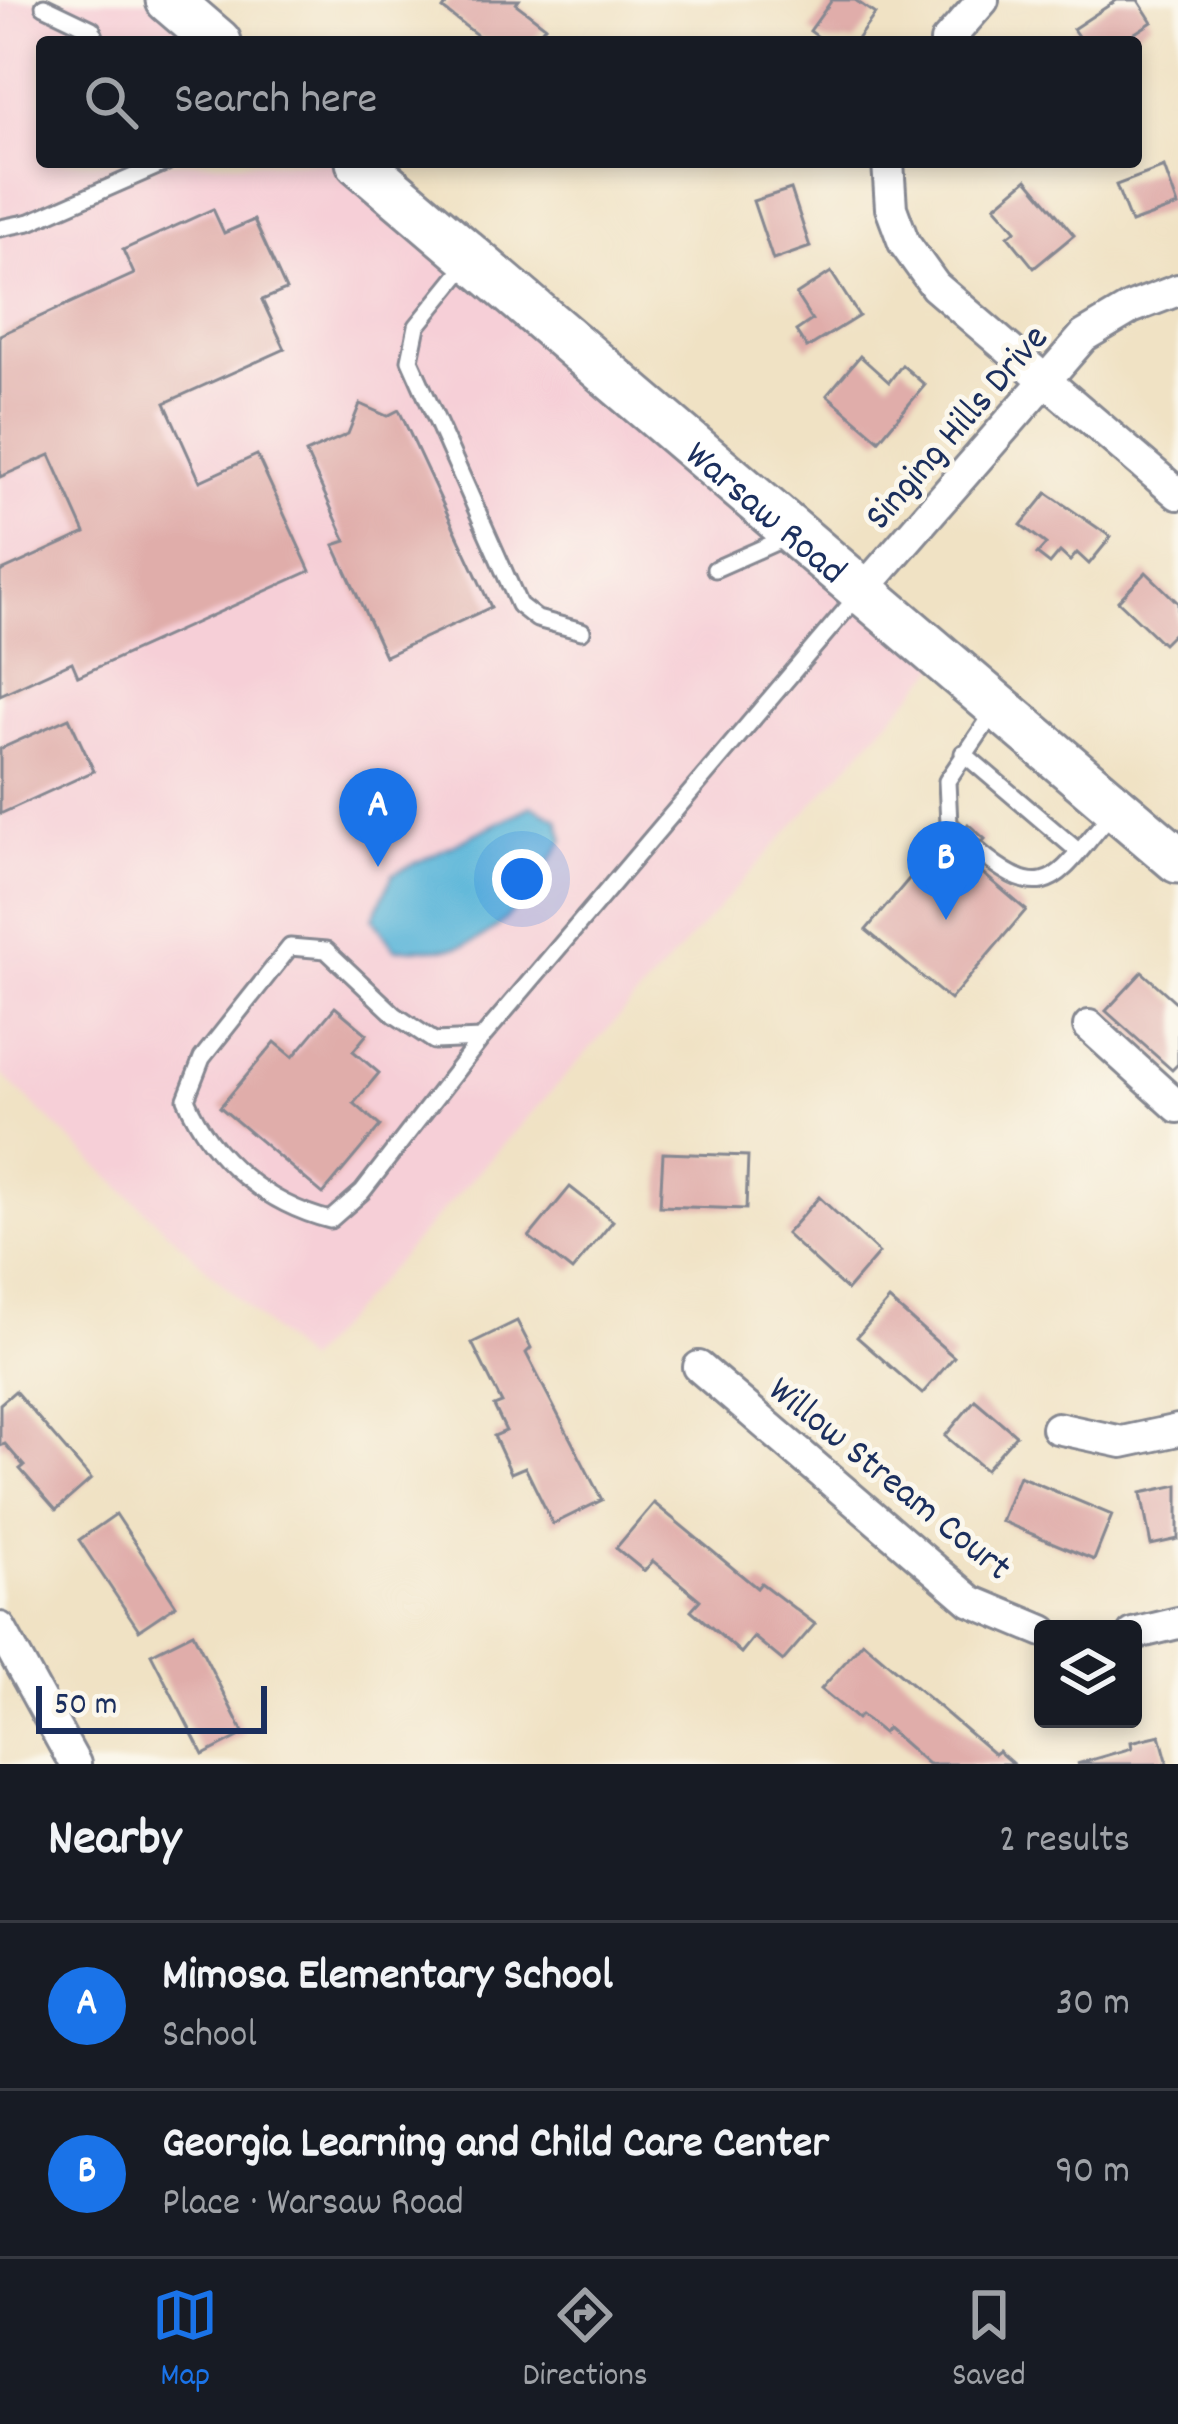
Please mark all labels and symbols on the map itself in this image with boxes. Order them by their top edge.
street label: Singing Hills Drive [854,314,1064,544]
street label: Warsaw Road [671,430,856,600]
pin: A [339,768,417,867]
pin: B [907,821,985,920]
your location [492,849,552,909]
street label: Willow Stream Court [754,1366,1021,1597]
scale bar [36,1680,267,1733]

